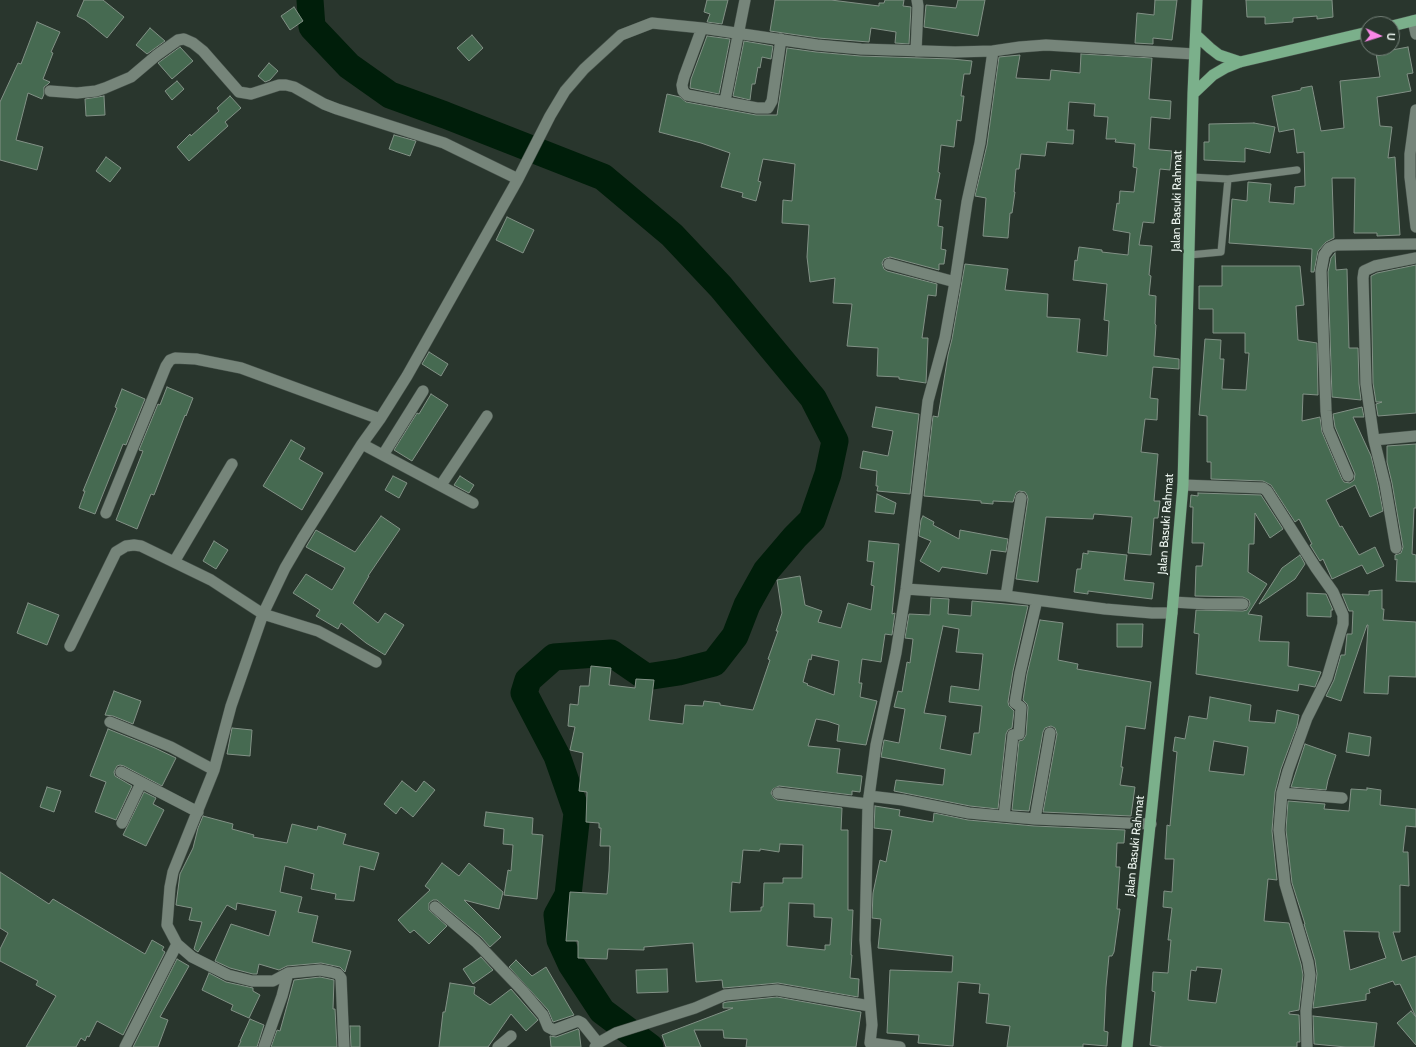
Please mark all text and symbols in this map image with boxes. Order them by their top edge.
north arrow [1360,16,1400,56]
text: U [1384,32,1398,41]
street label: Jalan Basuki Rahmat [1169,150,1185,252]
street label: Jalan Basuki Rahmat [1155,473,1177,575]
street label: Jalan Basuki Rahmat [1123,795,1147,897]

